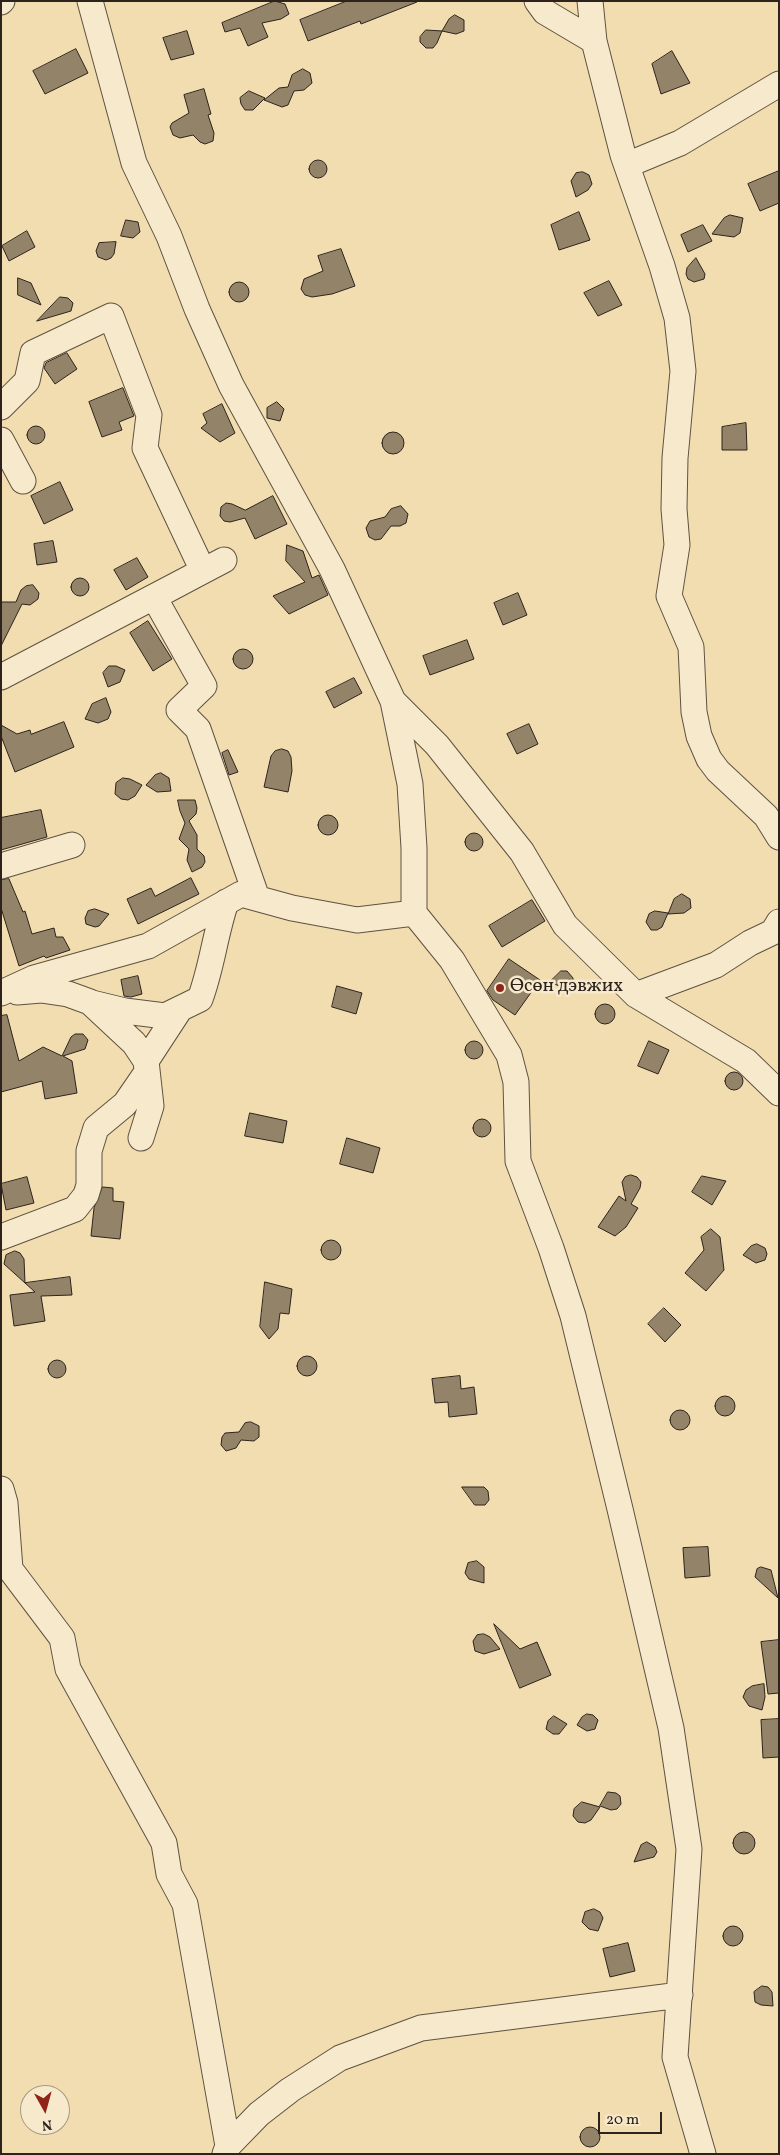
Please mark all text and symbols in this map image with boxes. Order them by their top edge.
place label: Өсөн дэвжих [510,977,623,999]
marker: Өсөн дэвжих [494,982,506,994]
north arrow [20,2085,70,2135]
scale bar [600,2102,664,2134]
text: 20 m [606,2110,639,2131]
text: N [41,2114,53,2134]

